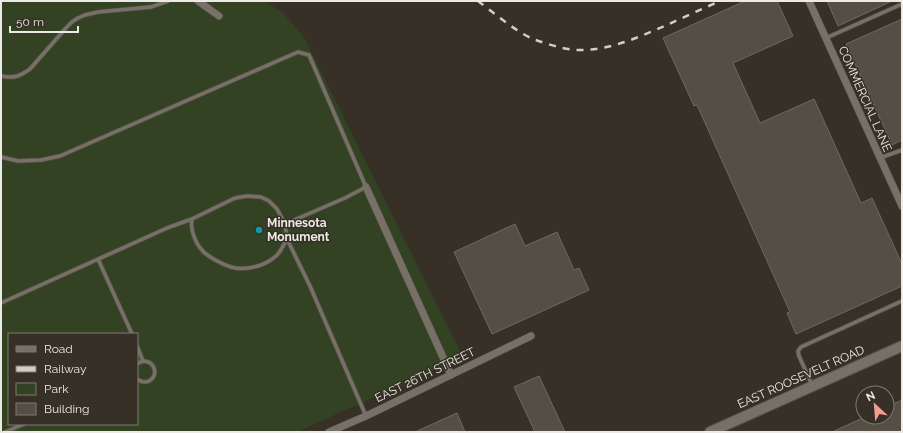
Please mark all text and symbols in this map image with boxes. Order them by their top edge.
scale bar [10,8,78,34]
text: 50 m [16,15,44,29]
street label: COMMERCIAL LANE [835,44,895,154]
place label: Minnesota Monument [267,216,330,244]
marker: Minnesota Monument [254,225,264,235]
legend [8,333,138,425]
text: Road [44,342,73,356]
street label: EAST ROOSEVELT ROAD [735,342,867,411]
street label: EAST 26TH STREET [373,344,478,405]
text: Railway [44,362,87,376]
text: Park [44,382,69,396]
north arrow [855,385,895,425]
text: N [864,389,877,404]
text: Building [44,402,90,416]

